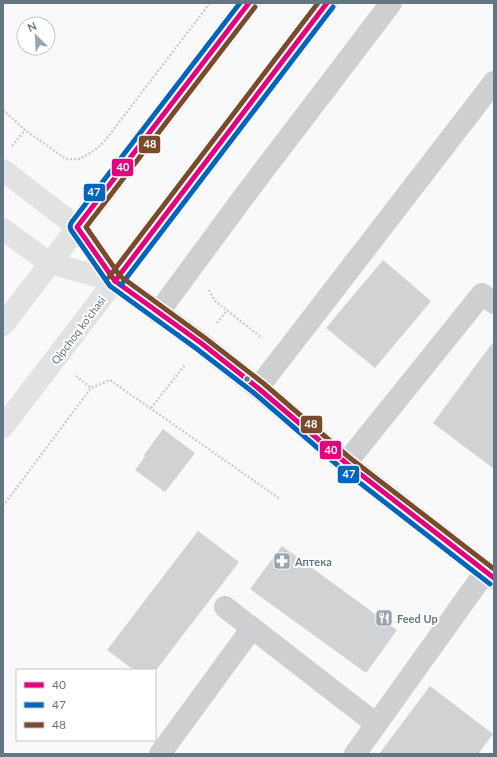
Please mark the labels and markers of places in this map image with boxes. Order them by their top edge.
unlabelled marker [242,374,252,384]
pharmacy icon: Аптека [272,551,292,571]
place label: Аптека [294,555,332,568]
restaurant icon: Feed Up [374,608,394,628]
place label: Feed Up [397,612,438,625]

